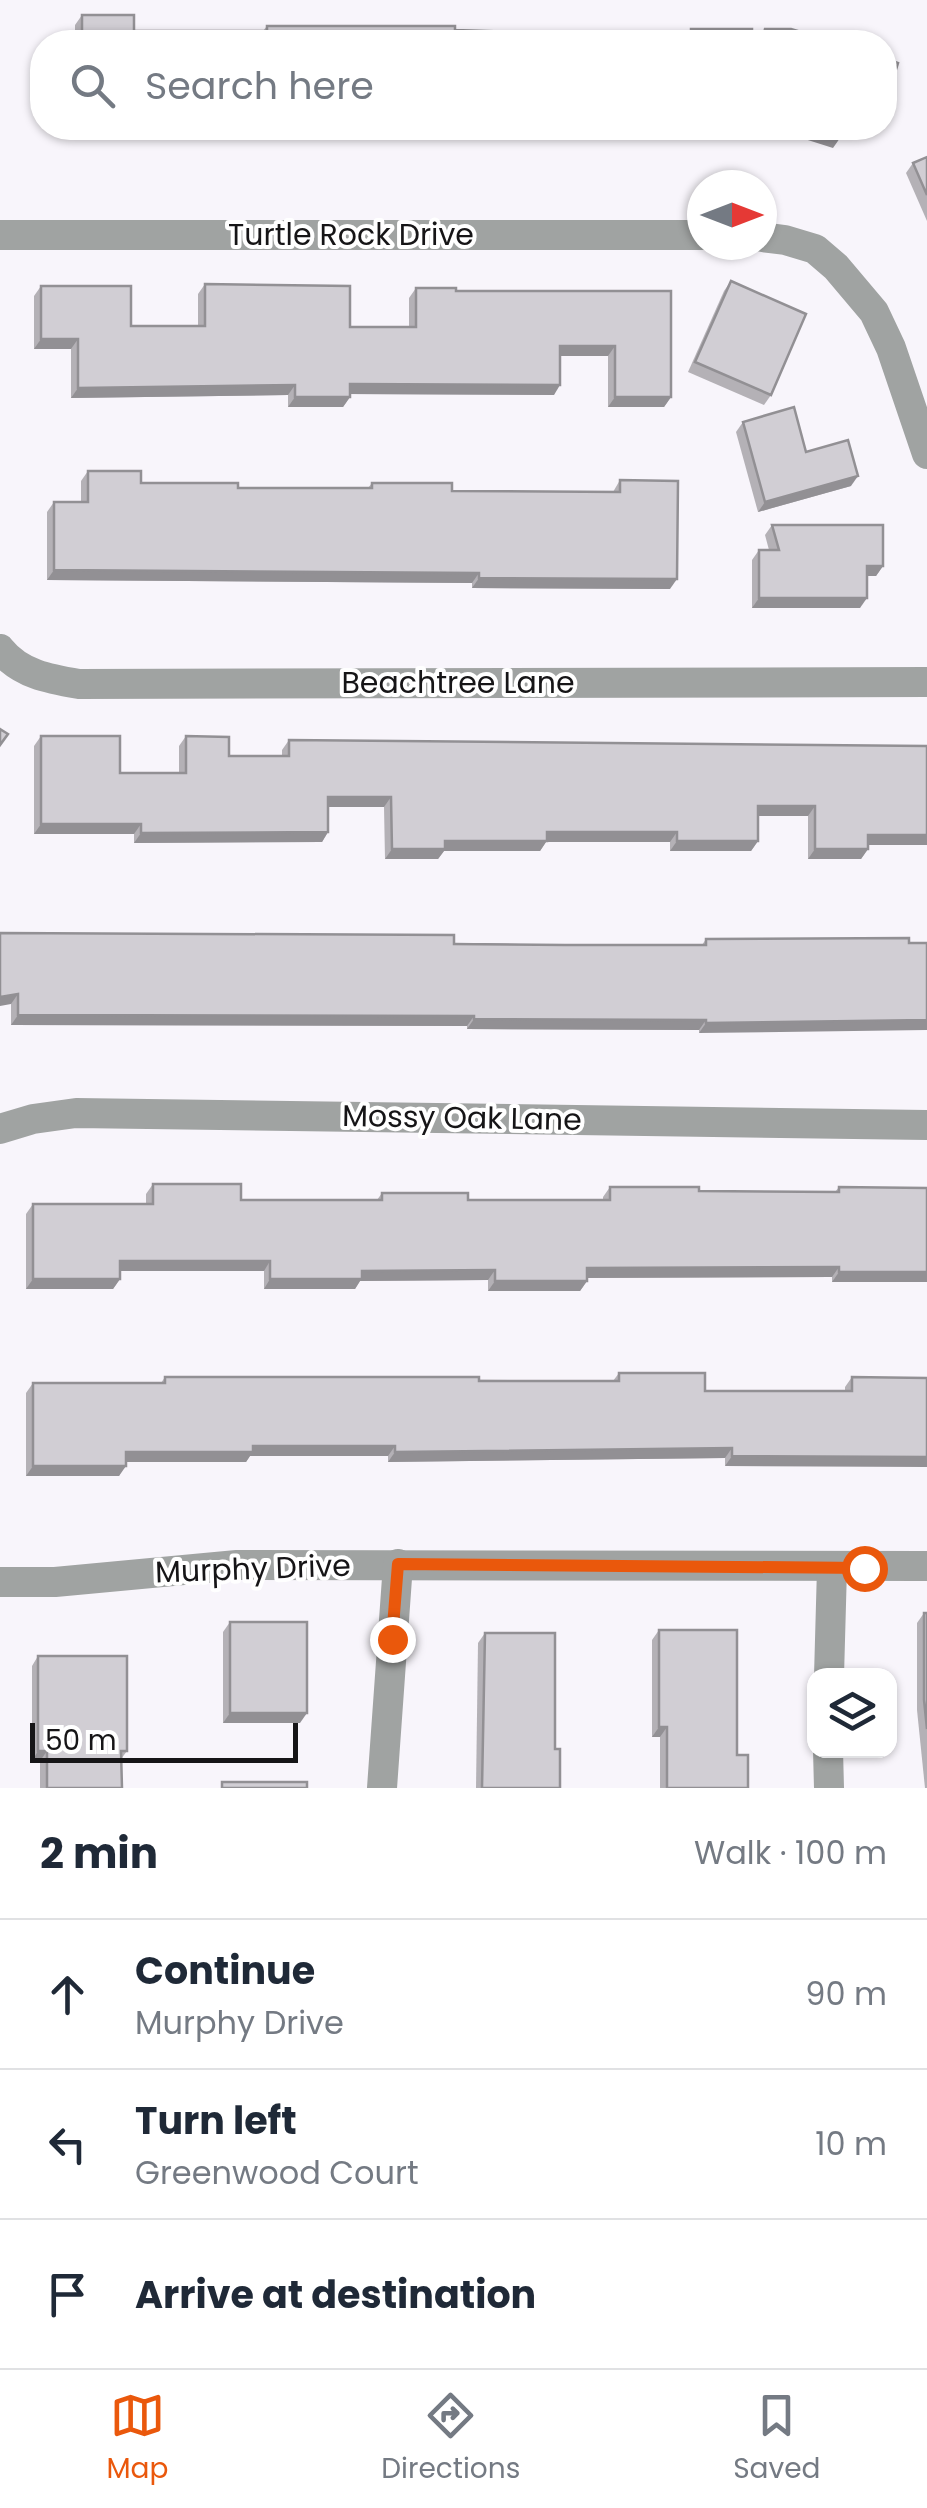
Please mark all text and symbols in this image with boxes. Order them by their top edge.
search box [30,30,897,140]
icon: search [65,58,120,113]
text: Search here [145,59,374,112]
north arrow [687,170,777,260]
street label: Turtle Rock Drive [228,213,474,256]
street label: Beachtree Lane [341,661,575,704]
street label: Mossy Oak Lane [342,1094,582,1141]
street label: Murphy Drive [154,1544,352,1593]
route start [842,1546,888,1592]
route end [370,1617,416,1663]
map controls [807,1668,897,1758]
button: layers [807,1668,897,1758]
scale bar [30,1718,298,1762]
text: 50 m [45,1721,116,1760]
text: 2 min [40,1824,158,1883]
text: Walk · 100 m [694,1830,887,1875]
text: Continue [135,1944,315,1997]
icon: ahead [40,1967,95,2022]
text: 90 m [805,1971,887,2016]
text: Murphy Drive [135,2000,344,2045]
text: Turn left [135,2094,297,2147]
icon: left [40,2117,95,2172]
text: 10 m [815,2121,887,2166]
text: Greenwood Court [135,2150,419,2195]
icon: arrive [40,2267,95,2322]
text: Arrive at destination [135,2268,536,2321]
tab: Map [106,2388,168,2490]
tab: Directions [381,2388,520,2490]
tab: Saved [733,2388,821,2490]

